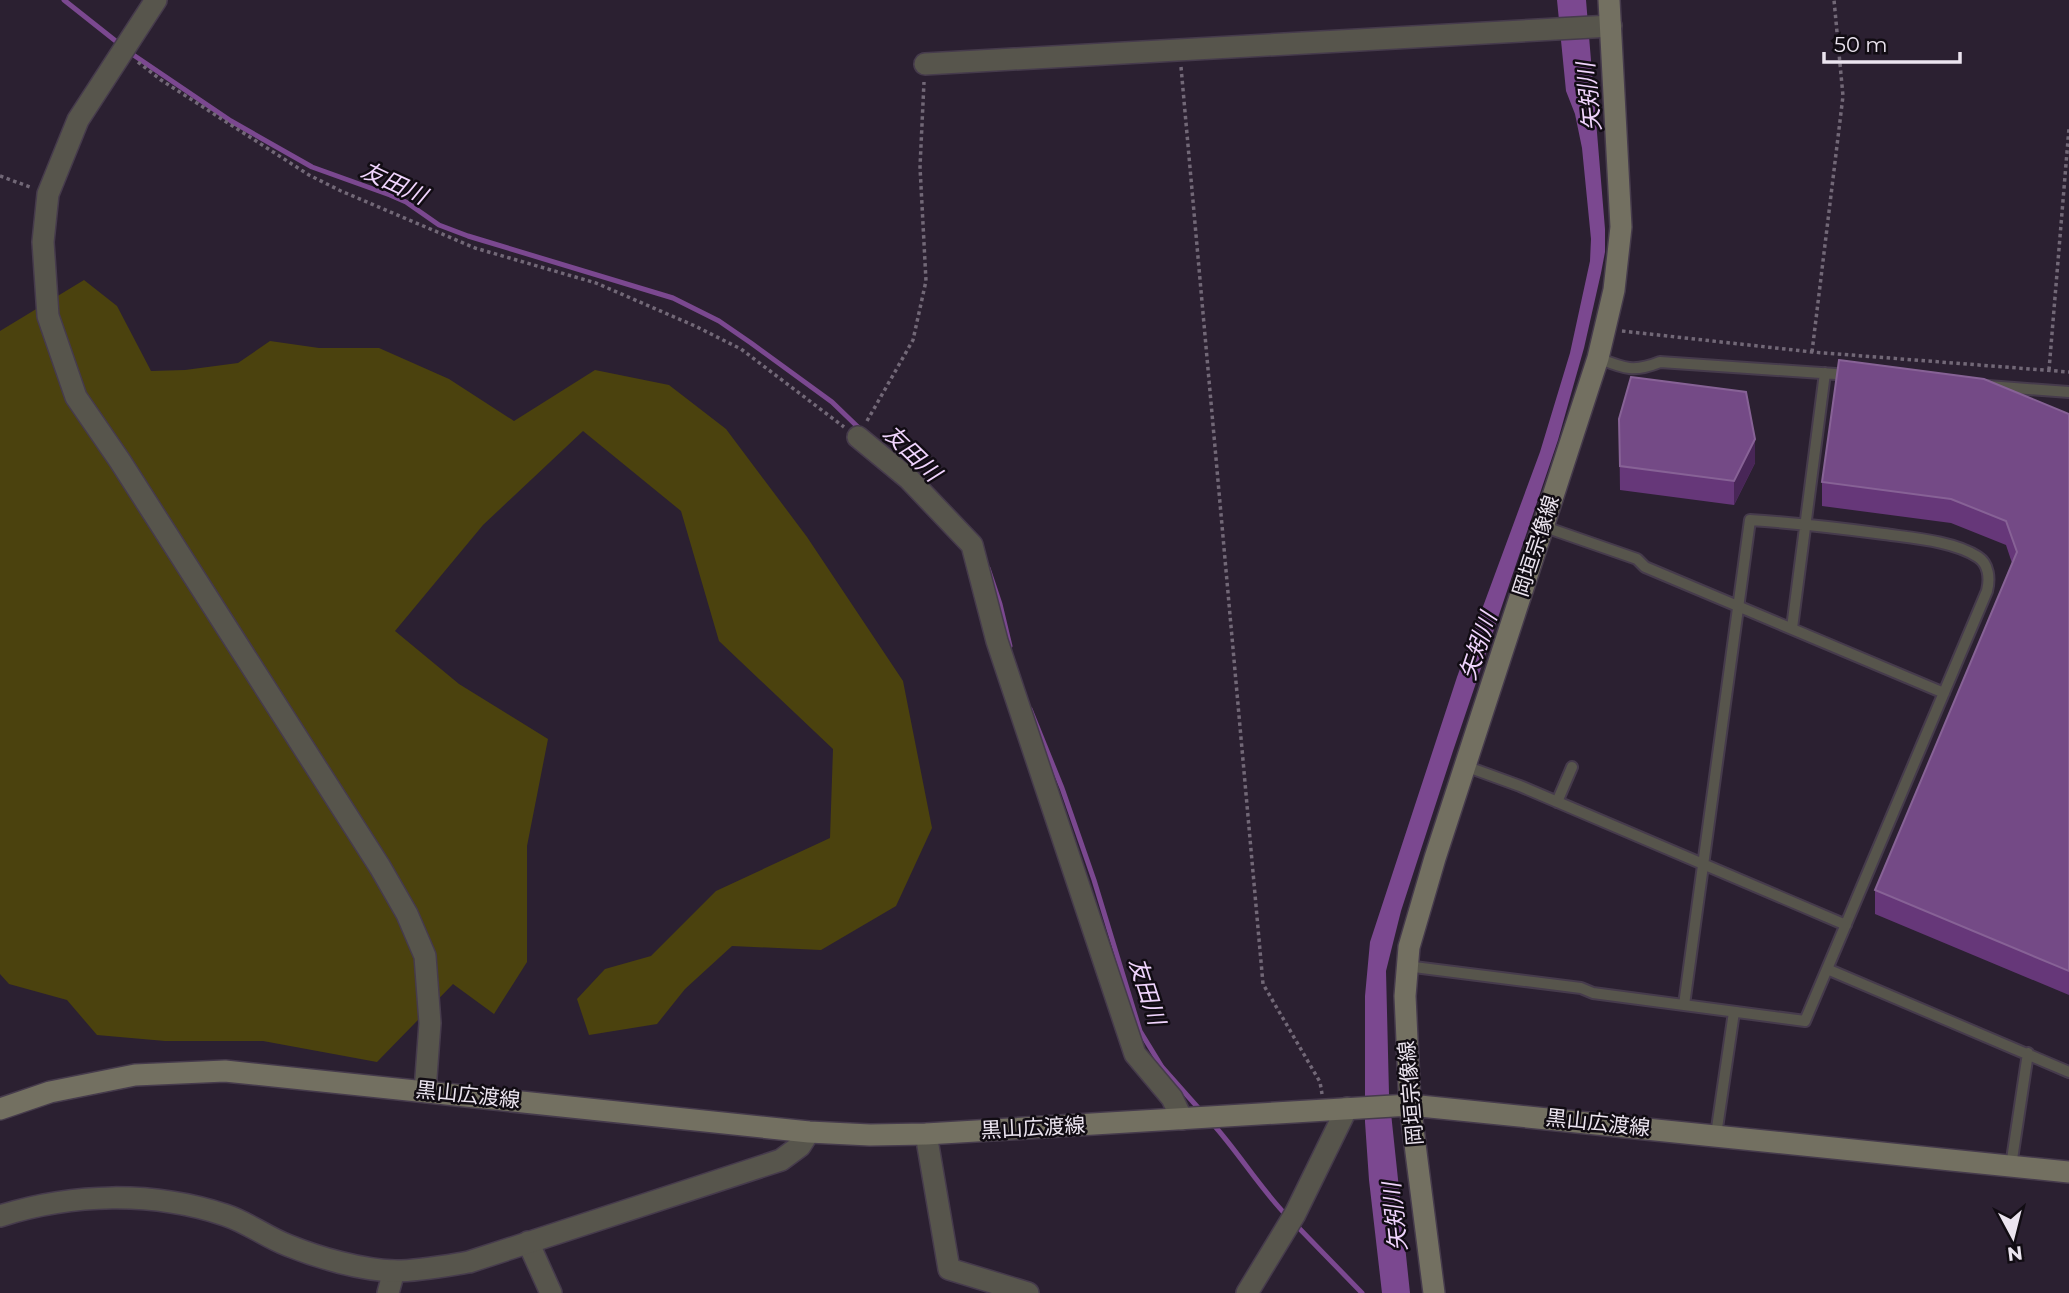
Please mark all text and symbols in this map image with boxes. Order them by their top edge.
scale bar [1824,21,1960,65]
text: 50 m [1834,32,1888,57]
water label: 矢矧川 [1571,58,1607,133]
water label: 友田川 [357,156,434,212]
water label: 友田川 [877,419,949,489]
street label: 岡垣宗像線 [1507,492,1564,600]
water label: 矢矧川 [1454,606,1503,683]
water label: 友田川 [1123,954,1172,1031]
street label: 岡垣宗像線 [1393,1040,1428,1146]
street label: 黒山広渡線 [415,1077,522,1112]
street label: 黒山広渡線 [1545,1105,1652,1140]
street label: 黒山広渡線 [980,1112,1086,1143]
water label: 矢矧川 [1377,1178,1413,1253]
north arrow [1978,1202,2048,1272]
text: N [2006,1241,2024,1266]

